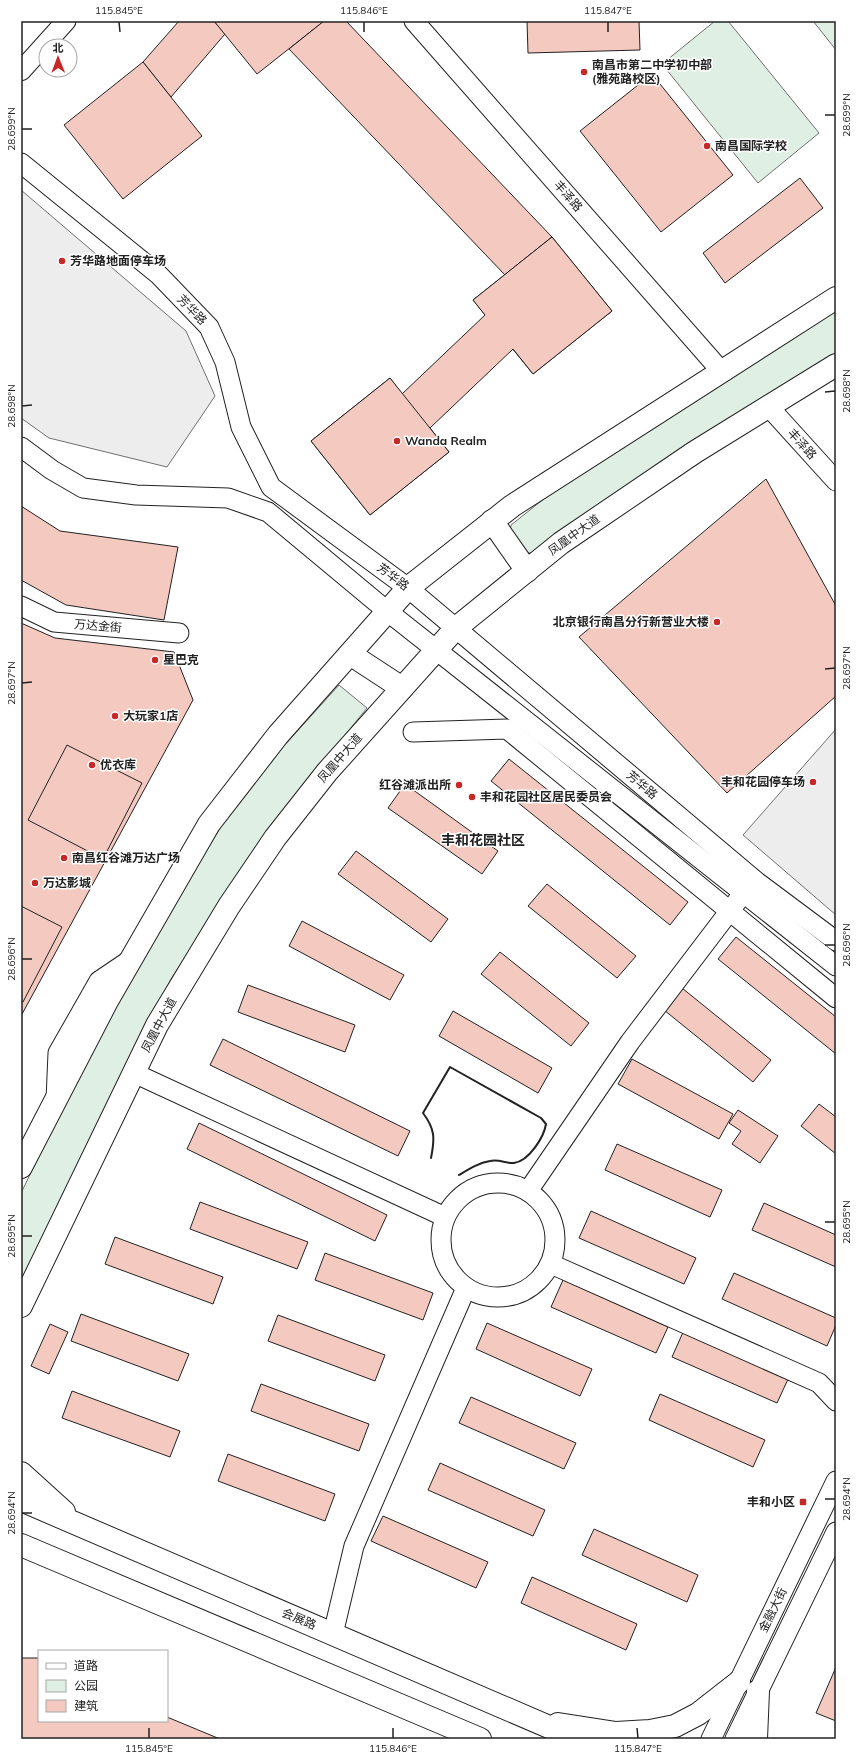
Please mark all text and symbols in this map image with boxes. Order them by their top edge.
text: 115.845°E [95,4,143,17]
text: 115.846°E [340,4,388,17]
text: 115.847°E [584,4,632,17]
north arrow [38,38,78,78]
text: 北 [52,41,63,55]
place label: 南昌市第二中学初中部 (雅苑路校区) [592,57,712,86]
marker: 南昌市第二中学初中部 (雅苑路校区) [579,67,589,77]
text: 28.699°N [840,93,853,137]
text: 28.699°N [5,107,18,151]
place label: 南昌国际学校 [715,138,787,153]
marker: 南昌国际学校 [702,141,712,151]
street label: 丰泽路 [551,177,586,214]
place label: 芳华路地面停车场 [70,253,166,268]
marker: 芳华路地面停车场 [57,256,67,266]
street label: 芳华路 [174,291,210,328]
text: 28.698°N [840,369,853,413]
text: 28.698°N [5,384,18,428]
street label: 丰泽路 [785,425,820,462]
place label: Wanda Realm [405,433,487,448]
marker: Wanda Realm [392,436,402,446]
street label: 凤凰中大道 [545,511,602,558]
street label: 芳华路 [374,560,412,593]
place label: 北京银行南昌分行新营业大楼 [553,614,709,629]
street label: 万达金街 [73,616,123,635]
marker: 北京银行南昌分行新营业大楼 [712,617,722,627]
text: 28.697°N [840,646,853,690]
place label: 星巴克 [163,652,199,667]
marker: 星巴克 [150,655,160,665]
text: 28.697°N [5,661,18,705]
place label: 大玩家1店 [123,708,178,723]
marker: 大玩家1店 [110,711,120,721]
street label: 凤凰中大道 [314,730,365,785]
place label: 优衣库 [100,757,136,772]
marker: 优衣库 [87,760,97,770]
street label: 芳华路 [624,767,661,802]
place label: 丰和花园停车场 [721,774,805,789]
place label: 红谷滩派出所 [379,777,451,792]
marker: 丰和花园停车场 [808,777,818,787]
marker: 红谷滩派出所 [454,780,464,790]
place label: 丰和花园社区居民委员会 [480,789,612,804]
marker: 丰和花园社区居民委员会 [467,792,477,802]
district label: 丰和花园社区 [441,831,525,849]
place label: 南昌红谷滩万达广场 [72,850,180,865]
marker: 南昌红谷滩万达广场 [59,853,69,863]
place label: 万达影城 [43,875,91,890]
marker: 万达影城 [30,878,40,888]
text: 28.696°N [840,923,853,967]
text: 28.696°N [5,937,18,981]
street label: 凤凰中大道 [138,995,179,1055]
text: 28.695°N [840,1200,853,1244]
text: 28.695°N [5,1214,18,1258]
text: 28.694°N [840,1477,853,1521]
text: 28.694°N [5,1491,18,1535]
place label: 丰和小区 [747,1494,795,1509]
marker: 丰和小区 [798,1497,808,1507]
street label: 金融大街 [755,1585,790,1635]
street label: 会展路 [280,1605,319,1632]
legend [38,1650,168,1722]
text: 道路 [74,1658,98,1673]
text: 公园 [74,1678,98,1693]
text: 建筑 [74,1698,98,1713]
text: 115.845°E [125,1742,173,1755]
text: 115.846°E [369,1742,417,1755]
text: 115.847°E [614,1742,662,1755]

